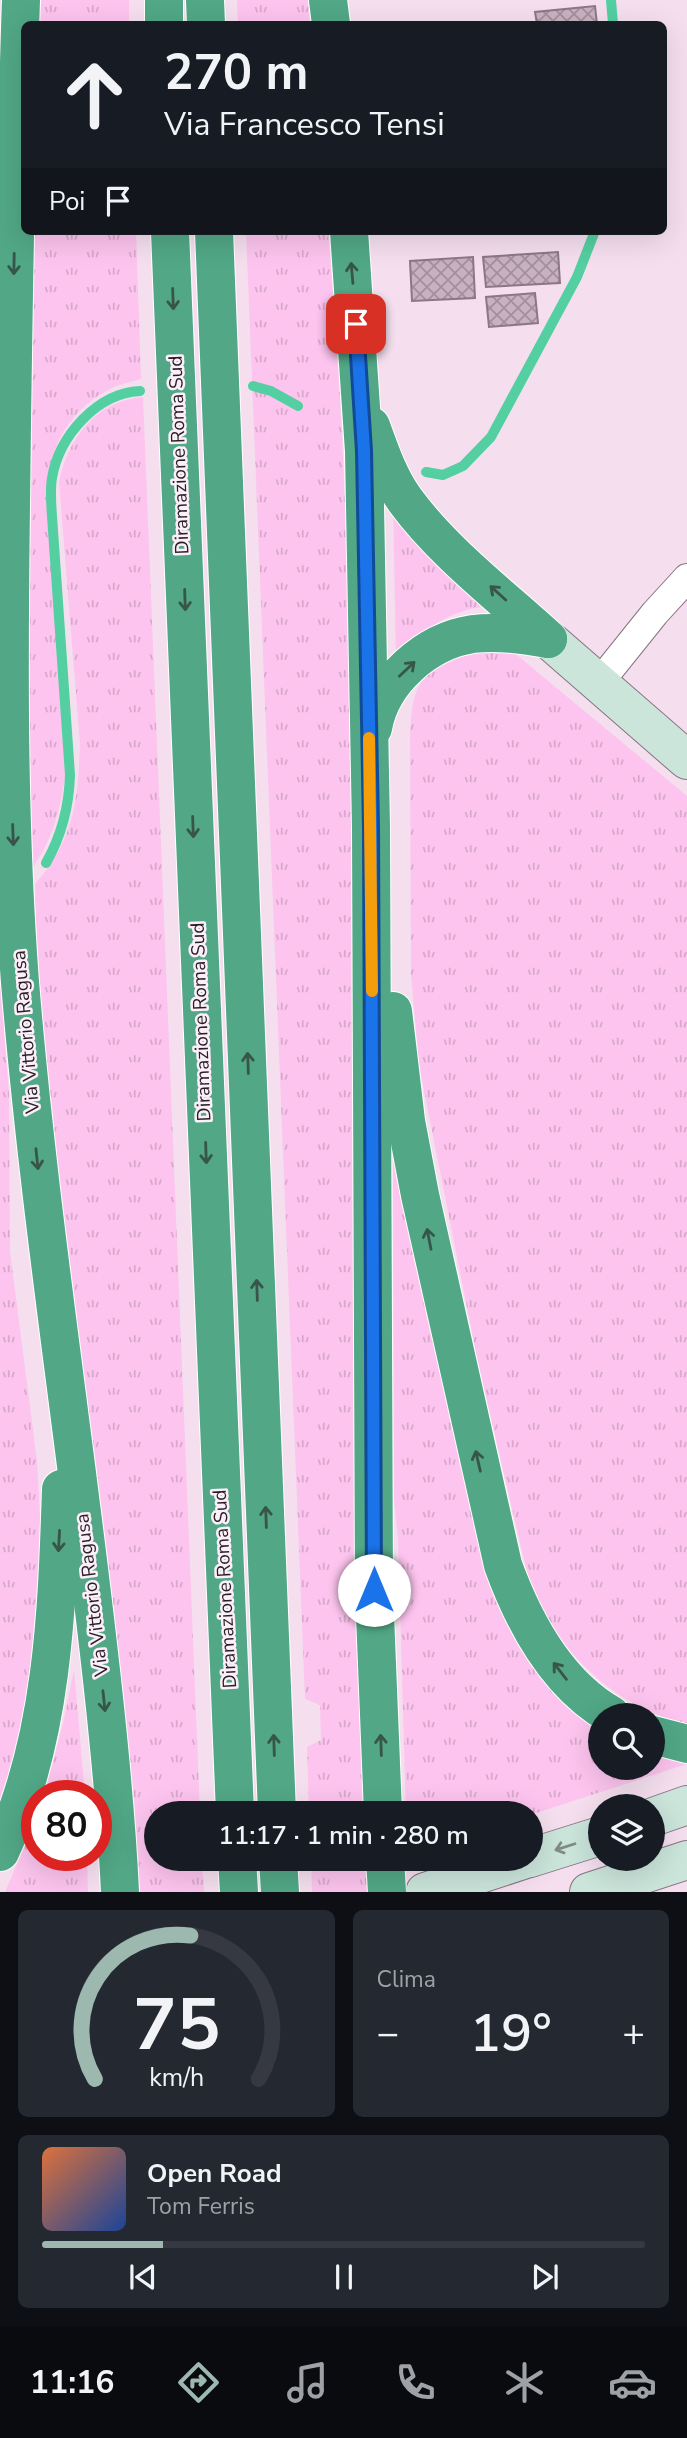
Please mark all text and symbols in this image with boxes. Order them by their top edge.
text: 270 m [164,39,308,106]
icon: ahead [49,49,140,140]
text: Via Francesco Tensi [164,103,445,146]
icon: arrive [99,182,137,220]
text: Poi [49,184,85,219]
one-way arrow [8,252,21,275]
one-way arrow [345,262,358,285]
one-way arrow [167,287,180,310]
pin [326,294,386,354]
icon: arrive [337,305,375,343]
street label: Diramazione Roma Sud [163,355,195,555]
one-way arrow [489,585,507,601]
one-way arrow [178,588,191,611]
one-way arrow [398,660,415,677]
one-way arrow [187,816,200,839]
one-way arrow [6,823,19,846]
street label: Diramazione Roma Sud [185,922,217,1122]
street label: Via Vittorio Ragusa [6,949,46,1116]
one-way arrow [241,1052,254,1075]
one-way arrow [200,1141,213,1164]
one-way arrow [31,1147,44,1170]
one-way arrow [422,1228,436,1251]
one-way arrow [251,1279,264,1302]
one-way arrow [471,1450,485,1473]
street label: Diramazione Roma Sud [207,1489,243,1689]
one-way arrow [259,1506,272,1529]
street label: Via Vittorio Ragusa [69,1512,115,1679]
one-way arrow [52,1530,65,1552]
position arrow [337,1553,411,1627]
one-way arrow [553,1662,568,1680]
one-way arrow [98,1689,111,1712]
map controls [588,1703,665,1871]
button: search [588,1703,665,1780]
one-way arrow [268,1734,281,1757]
one-way arrow [374,1734,387,1757]
speed limit sign: 80 [21,1780,112,1871]
button: layers [588,1794,665,1871]
text: 11:17 · 1 min · 280 m [218,1818,469,1853]
one-way arrow [555,1842,577,1854]
text: Clima [377,1964,436,1995]
text: 75 [133,1976,220,2076]
text: 19° [470,1998,552,2069]
text: − [377,2008,399,2059]
text: + [622,2008,645,2059]
text: km/h [149,2061,204,2095]
text: Open Road [147,2156,282,2191]
text: Tom Ferris [147,2191,255,2222]
icon: previous [124,2258,162,2296]
icon: pause [325,2258,363,2296]
icon: next [526,2258,564,2296]
icon: directions [174,2358,223,2407]
icon: music [283,2358,332,2407]
icon: phone [391,2358,440,2407]
icon: climate [500,2358,549,2407]
icon: car [608,2358,657,2407]
text: 11:16 [30,2361,115,2404]

